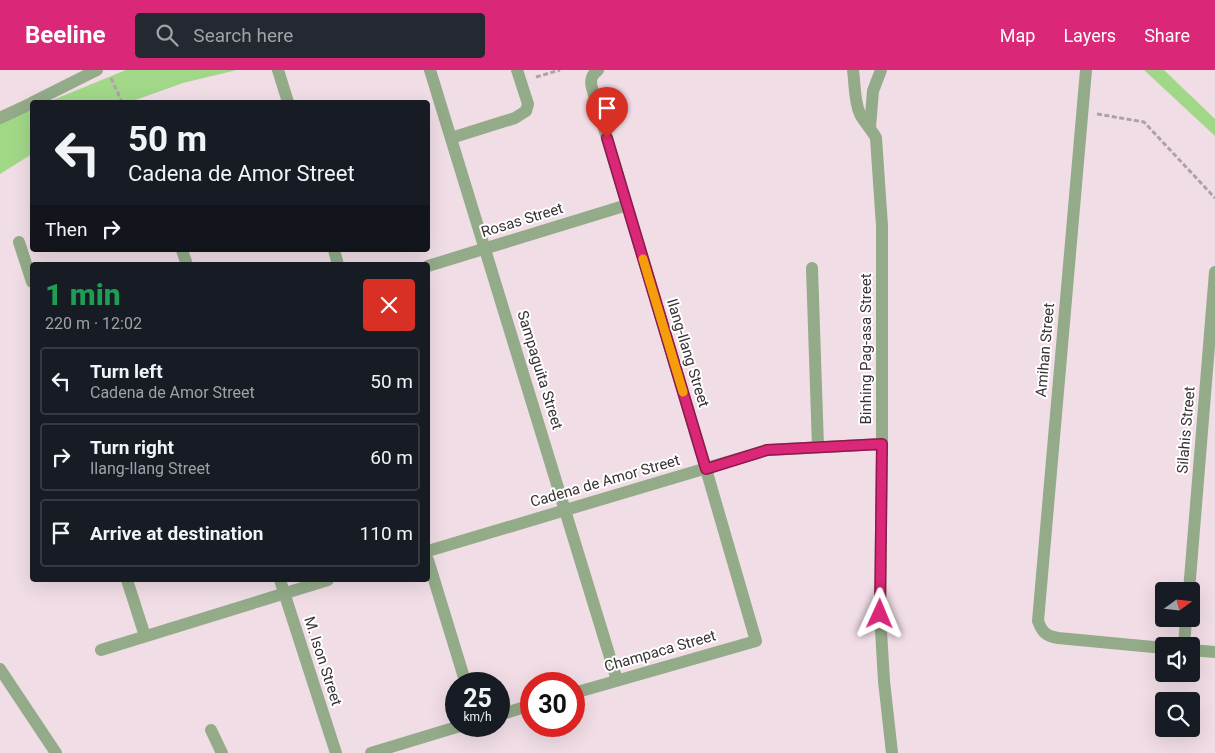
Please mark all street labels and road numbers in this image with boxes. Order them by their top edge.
street label: Rosas Street [479,199,565,241]
street label: Binhing Pag-asa Street [857,273,875,425]
street label: Ilang-Ilang Street [663,297,713,410]
street label: Amihan Street [1032,302,1058,398]
street label: Sampaguita Street [513,308,567,432]
street label: Silahis Street [1173,386,1199,474]
street label: Cadena de Amor Street [528,451,682,511]
street label: M. Ison Street [300,614,346,708]
street label: Champaca Street [602,626,718,676]

